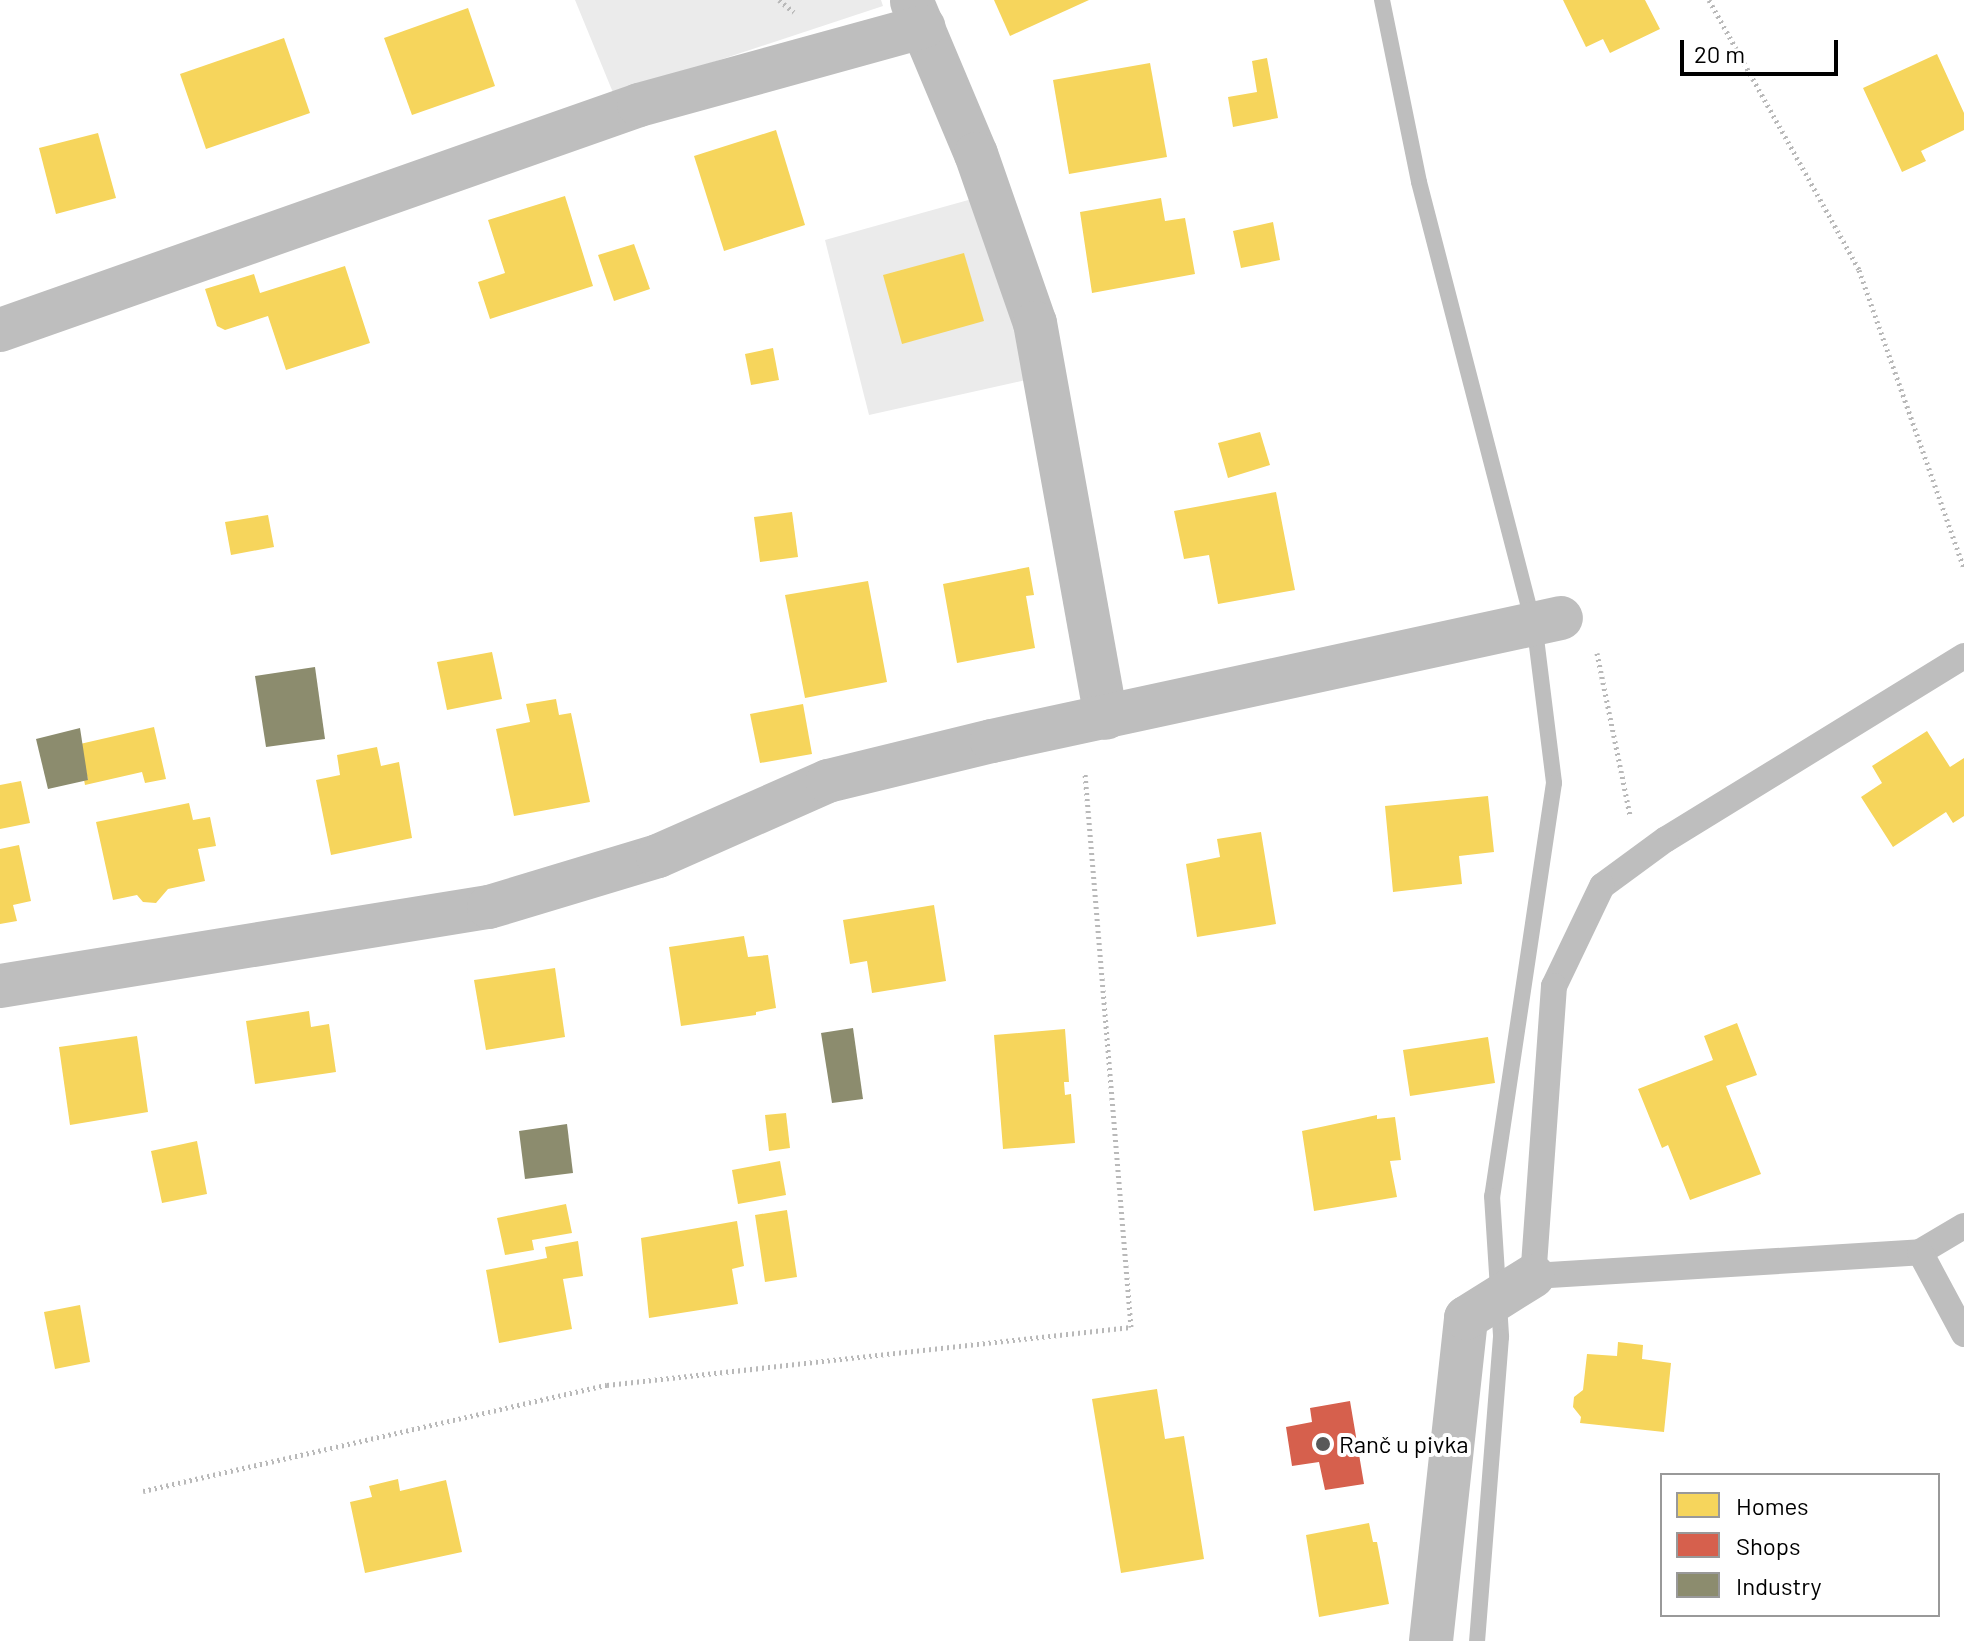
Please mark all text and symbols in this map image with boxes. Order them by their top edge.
scale bar [1684,24,1842,74]
text: 20 m [1694,39,1745,68]
place label: Ranč u pivka [1339,1430,1469,1458]
marker: Ranč u pivka [1314,1435,1332,1453]
legend [1660,1473,1940,1617]
text: Homes [1736,1491,1809,1520]
text: Shops [1736,1531,1801,1560]
text: Industry [1736,1571,1822,1600]

